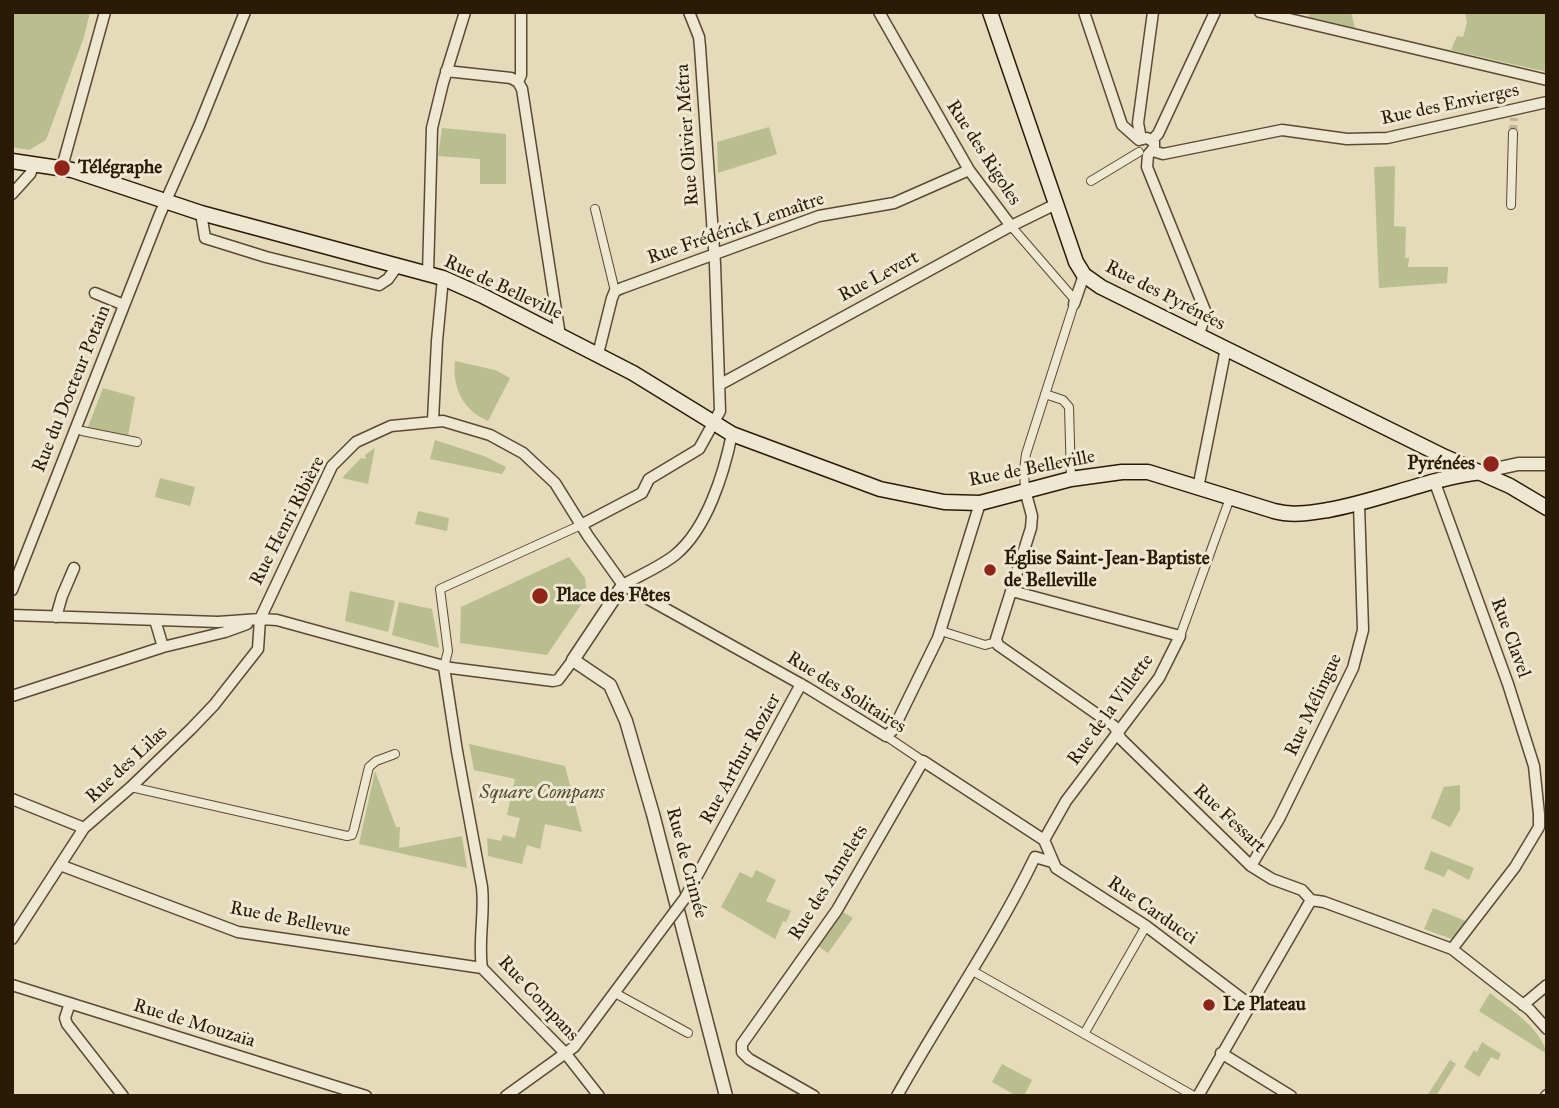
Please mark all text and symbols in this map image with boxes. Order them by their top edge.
street label: Rue Olivier Métra [672,63,704,207]
street label: Rue des Envierges [1379,79,1521,131]
street label: Rue des Rigoles [941,96,1025,210]
place label: Télégraphe [78,157,162,179]
marker: Télégraphe [52,158,72,178]
street label: Rue Frédérick Lemaître [645,188,827,270]
street label: Rue Levert [835,246,923,308]
street label: Rue de Belleville [440,251,566,325]
street label: Rue des Pyrénées [1101,256,1229,336]
street label: Rue du Docteur Potain [28,302,116,476]
street label: Rue de Belleville [967,446,1097,492]
street label: Rue Henri Ribière [246,453,330,589]
place label: Pyrénées [1407,453,1475,475]
marker: Pyrénées [1481,454,1501,474]
place label: Église Saint-Jean-Baptiste de Belleville [1004,548,1210,592]
marker: Église Saint-Jean-Baptiste de Belleville [982,562,998,578]
place label: Place des Fêtes [556,585,670,607]
marker: Place des Fêtes [530,586,550,606]
street label: Rue Clavel [1485,595,1535,681]
street label: Rue des Solitaires [782,647,910,739]
street label: Rue de la Villette [1063,650,1159,770]
street label: Rue Mélingue [1280,650,1348,760]
street label: Rue Arthur Rozier [696,690,786,828]
street label: Rue des Lilas [82,721,172,809]
street label: Rue Fessart [1188,780,1270,858]
park label: Square Compans [479,782,605,804]
street label: Rue de Crimée [660,805,712,921]
street label: Rue des Annelets [784,821,874,945]
street label: Rue Carducci [1103,872,1201,950]
street label: Rue de Bellevue [228,897,352,943]
street label: Rue Compans [493,951,583,1047]
place label: Le Plateau [1223,994,1306,1016]
street label: Rue de Mouzaïa [130,995,258,1053]
marker: Le Plateau [1201,997,1217,1013]

